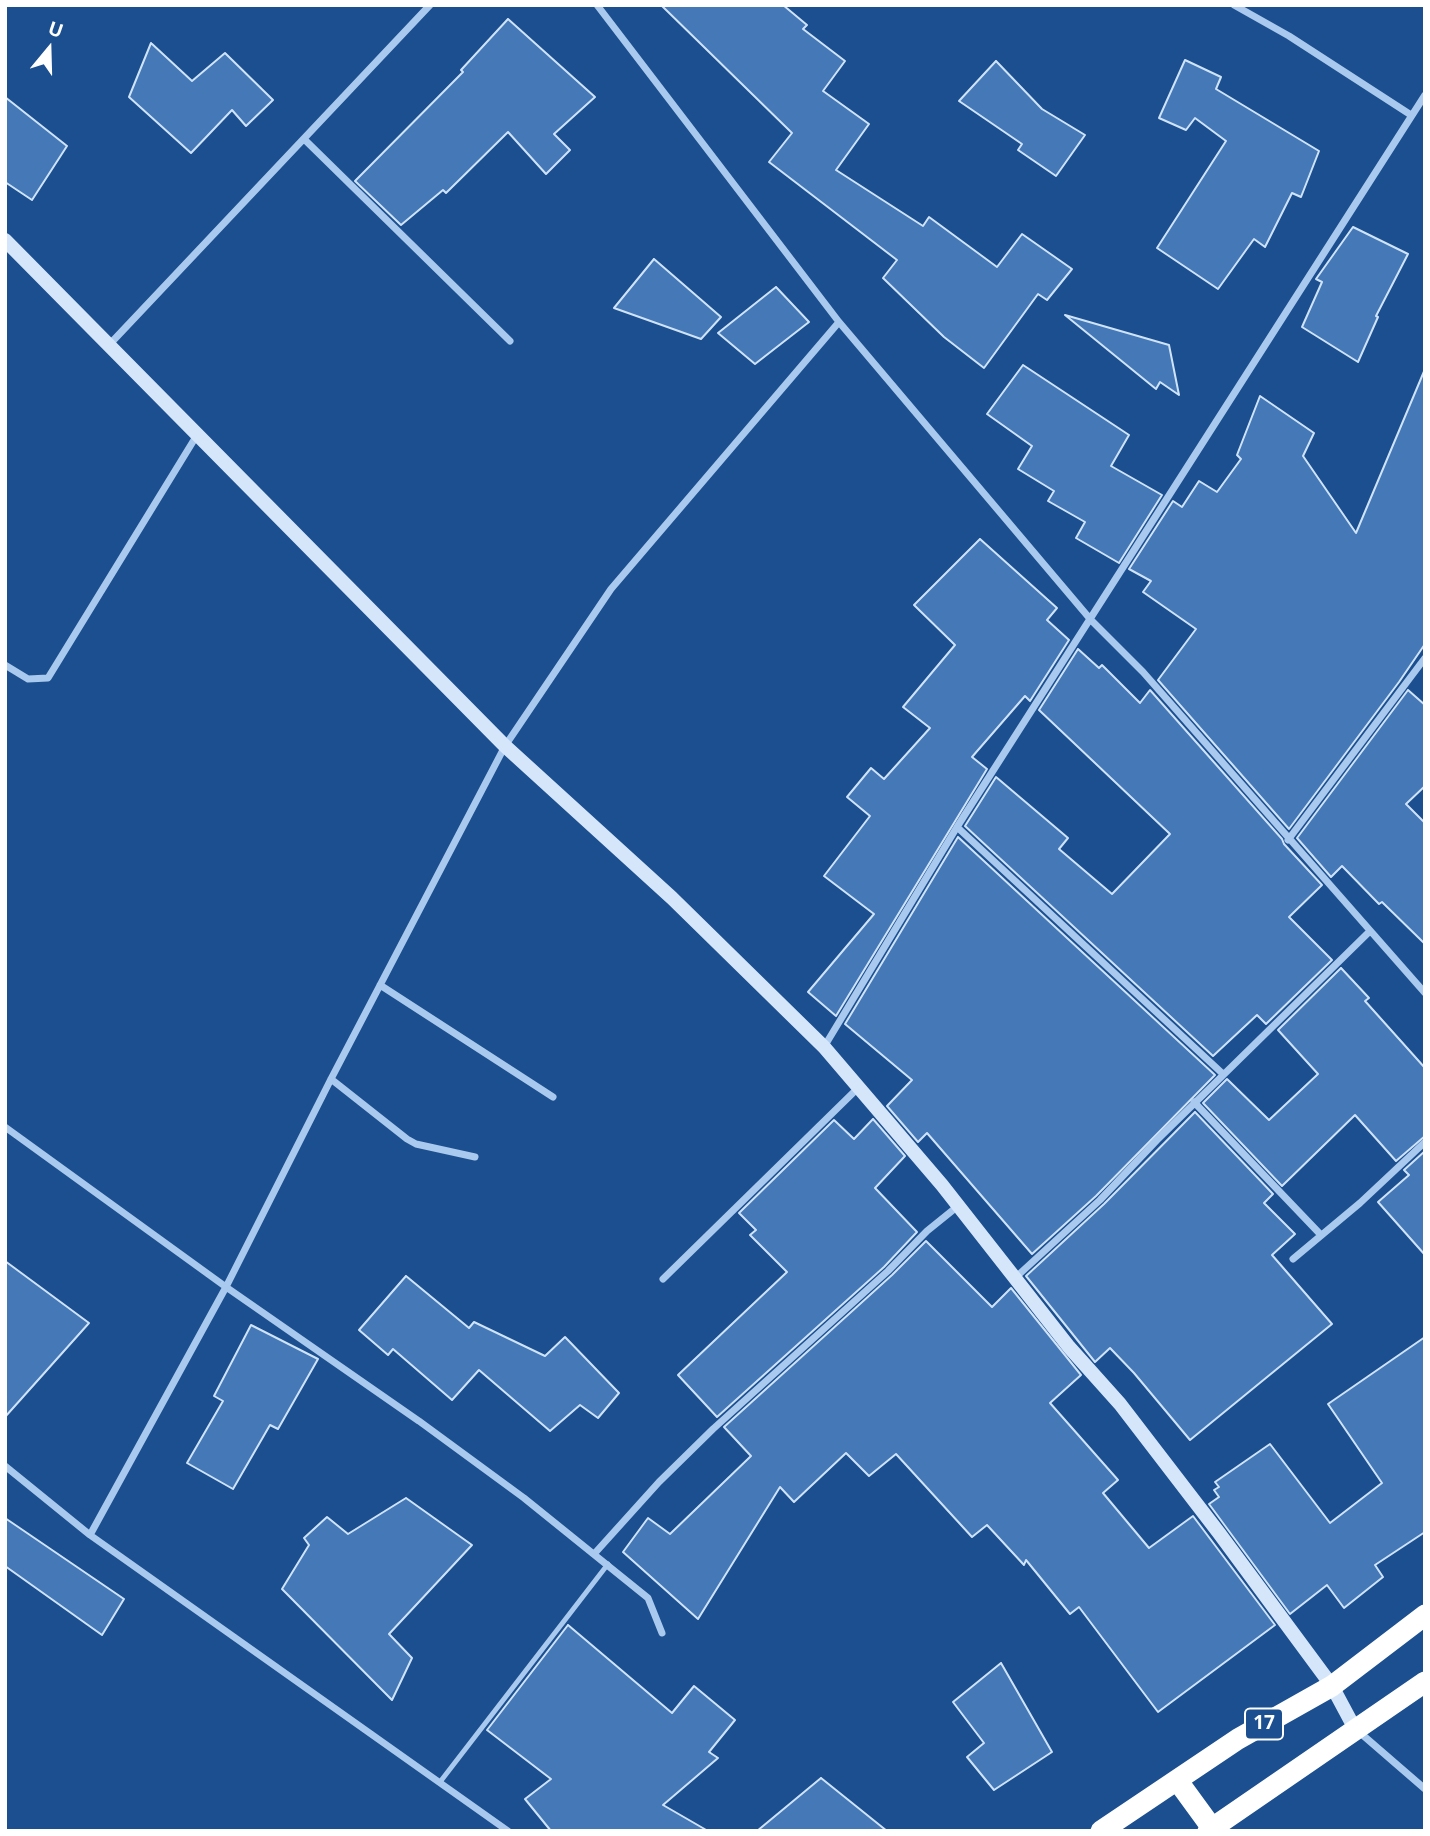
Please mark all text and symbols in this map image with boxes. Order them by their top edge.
north arrow [14,14,84,84]
text: U [45,15,67,44]
road number: 17 [1245,1708,1283,1740]

